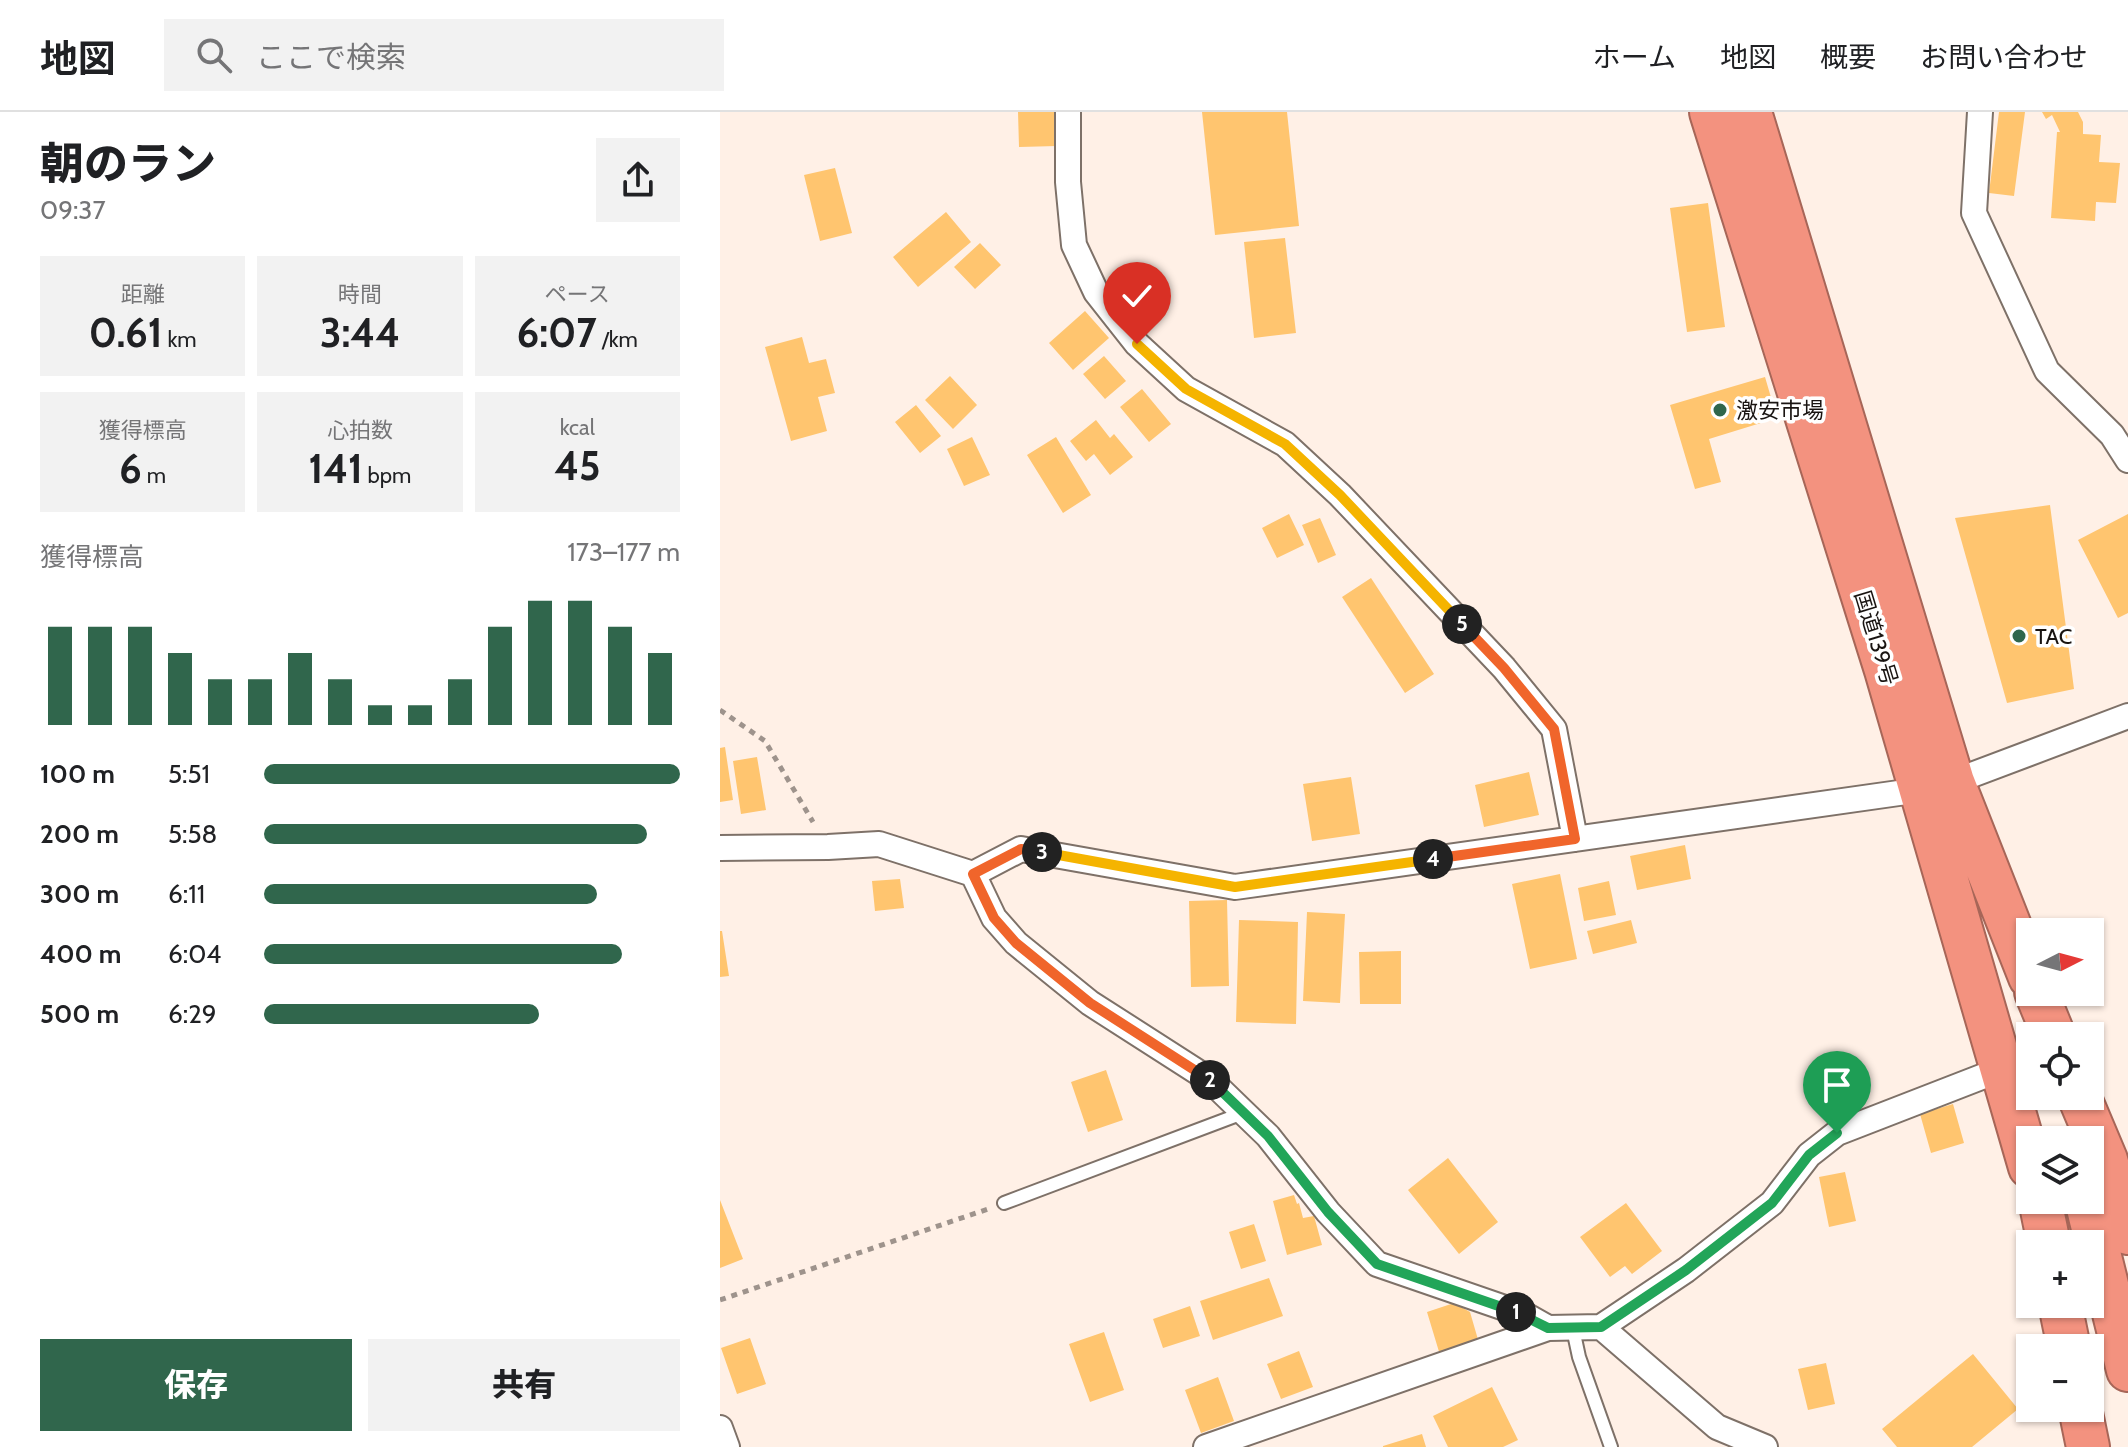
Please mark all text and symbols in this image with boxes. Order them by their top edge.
search box [164,19,724,91]
icon: search [192,33,236,77]
text: 地図 [40,35,116,82]
text: ここで検索 [256,39,406,76]
text: ホーム [1593,40,1676,74]
text: 地図 [1720,40,1776,74]
text: 概要 [1820,40,1876,74]
text: お問い合わせ [1920,40,2088,74]
text: 朝のラン [40,137,216,190]
button: share [596,138,680,222]
text: 09:37 [40,194,105,226]
pin [1103,262,1171,344]
icon: check [1115,274,1159,318]
text: 距離 [121,281,165,308]
text: 時間 [338,281,382,308]
text: ペース [545,281,610,308]
text: 0.61 [89,308,163,357]
text: 3:44 [320,308,400,357]
text: 6:07 [517,308,597,357]
text: km [163,326,197,353]
text: /km [597,326,638,353]
place label: 激安市場 [1736,397,1824,424]
marker: 激安市場 [1711,401,1729,419]
text: kcal [560,414,595,441]
text: 獲得標高 [99,417,187,444]
text: 心拍数 [327,417,393,444]
text: 45 [554,441,600,490]
text: 6 [119,444,142,493]
text: 141 [309,444,363,493]
text: m [142,462,166,489]
text: bpm [363,462,411,489]
text: 173–177 m [567,536,680,568]
text: 獲得標高 [40,541,144,573]
street label: 国道139号 [1849,587,1903,689]
pin: 5 [1442,604,1482,644]
text: 5 [1456,610,1468,637]
place label: TAC [2035,623,2072,650]
marker: TAC [2010,627,2028,645]
text: 100 m [40,758,115,790]
text: 5:51 [168,758,210,790]
text: 200 m [40,818,119,850]
text: 5:58 [168,818,217,850]
pin: 3 [1022,832,1062,872]
text: 3 [1036,838,1048,865]
pin: 4 [1413,839,1453,879]
text: 4 [1426,845,1440,872]
text: 300 m [40,878,119,910]
text: 6:11 [168,878,205,910]
north arrow [2016,918,2104,1006]
map controls [2016,918,2104,1422]
text: 400 m [40,938,121,970]
text: 6:04 [168,938,221,970]
text: 500 m [40,998,119,1030]
text: 6:29 [168,998,217,1030]
button: locate [2016,1022,2104,1110]
pin [1803,1051,1871,1133]
pin: 2 [1190,1060,1230,1100]
icon: arrive [1815,1063,1859,1107]
text: 2 [1204,1066,1216,1093]
button: layers [2016,1126,2104,1214]
button: + [2016,1230,2104,1318]
pin: 1 [1496,1292,1536,1332]
text: 1 [1512,1298,1520,1325]
button: − [2016,1334,2104,1422]
button: 保存 [40,1339,352,1431]
button: 共有 [368,1339,680,1431]

